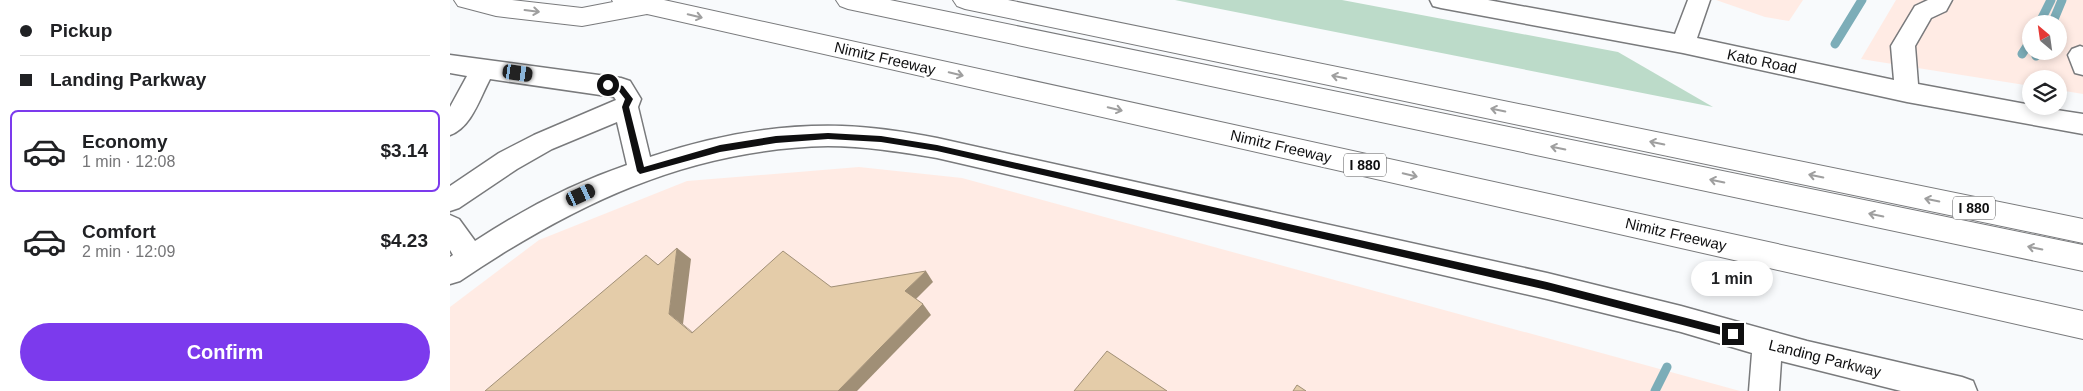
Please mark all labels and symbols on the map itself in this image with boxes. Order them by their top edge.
one-way arrow [523,6,539,16]
one-way arrow [687,12,703,21]
north arrow [2022,15,2068,60]
street label: Nimitz Freeway [833,38,938,78]
street label: Kato Road [1726,45,1798,77]
car [502,63,533,83]
one-way arrow [948,70,964,79]
one-way arrow [1331,72,1347,82]
route start [597,74,619,96]
one-way arrow [1107,105,1123,114]
one-way arrow [1490,105,1506,114]
street label: Nimitz Freeway [1229,126,1334,166]
one-way arrow [1650,138,1666,147]
one-way arrow [1551,143,1567,152]
road number: I 880 [1344,154,1386,176]
one-way arrow [1809,170,1825,180]
one-way arrow [1402,171,1418,180]
one-way arrow [1710,176,1726,186]
car [564,182,597,208]
one-way arrow [1925,194,1941,204]
road number: I 880 [1953,197,1995,220]
one-way arrow [1869,210,1885,219]
street label: Nimitz Freeway [1624,214,1729,254]
one-way arrow [2028,243,2044,253]
callout: 1 min [1692,262,1774,296]
route end [1722,323,1744,345]
street label: Landing Parkway [1767,336,1883,380]

